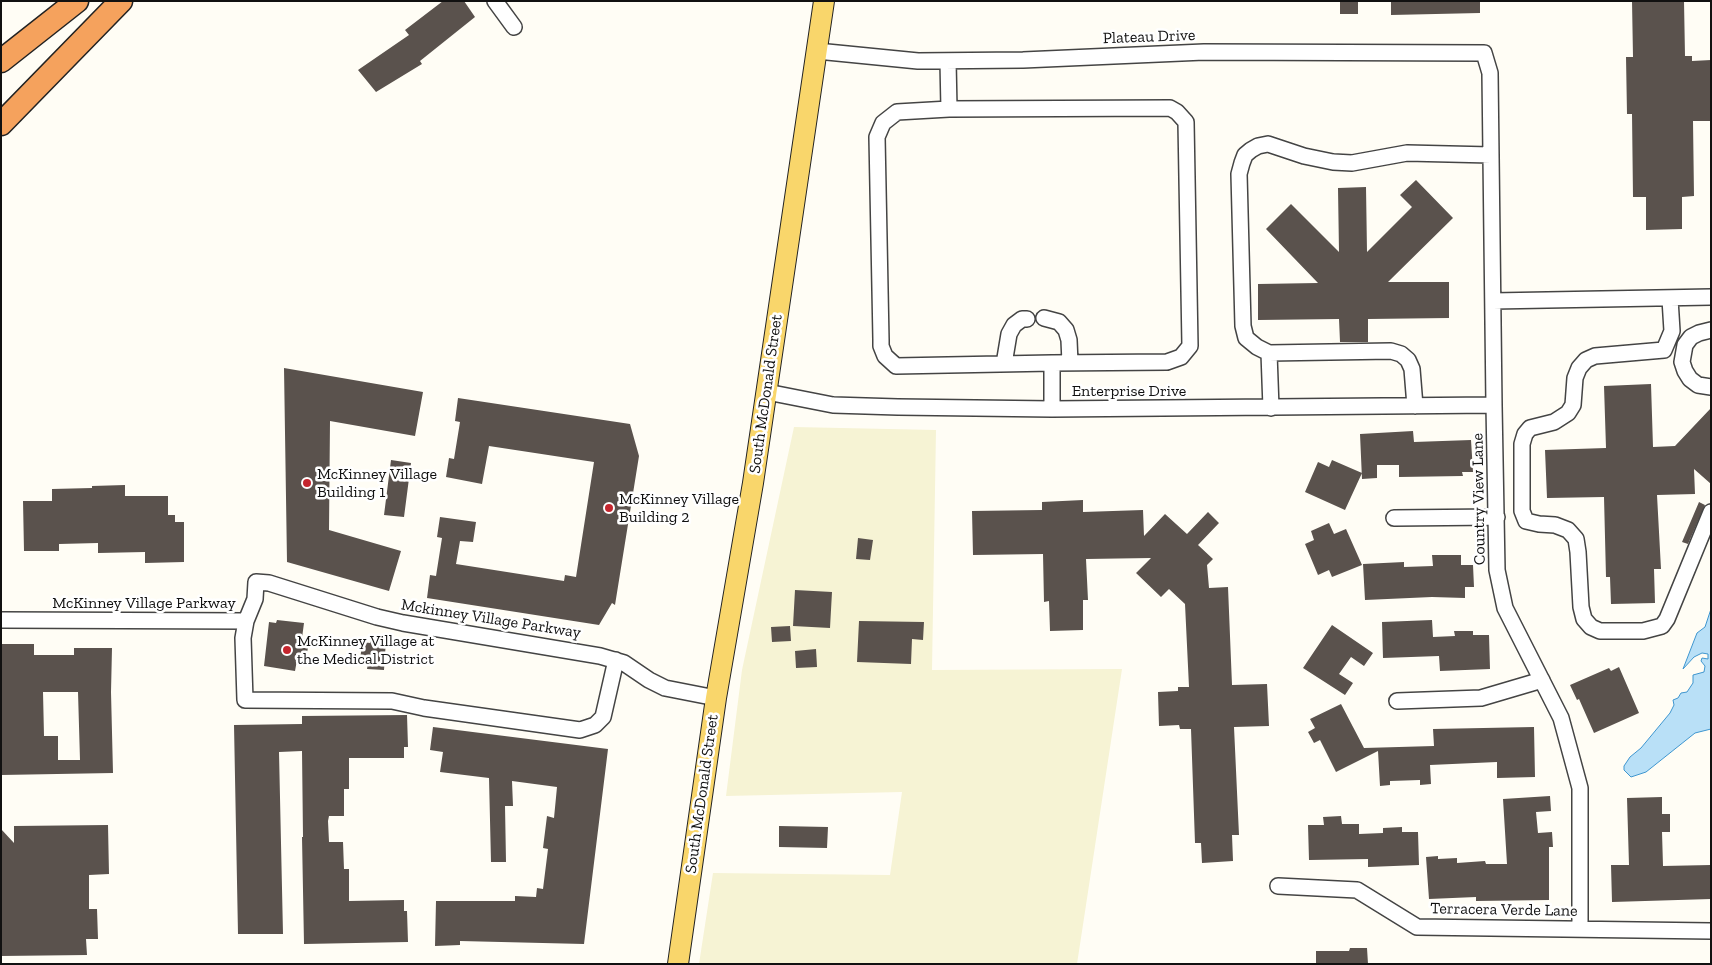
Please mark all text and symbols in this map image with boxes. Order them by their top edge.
street label: Plateau Drive [1102,26,1196,48]
street label: South McDonald Street [745,313,787,475]
street label: Enterprise Drive [1072,381,1186,401]
street label: Country View Lane [1468,433,1490,565]
place label: McKinney Village Building 1 [317,464,437,502]
marker: McKinney Village Building 1 [301,477,313,489]
place label: McKinney Village Building 2 [619,489,739,527]
marker: McKinney Village Building 2 [603,502,615,514]
street label: McKinney Village Parkway [52,593,236,613]
street label: Mckinney Village Parkway [400,595,582,643]
place label: McKinney Village at the Medical District [297,631,434,669]
marker: McKinney Village at the Medical District [281,644,293,656]
street label: South McDonald Street [681,713,723,875]
street label: Terracera Verde Lane [1430,899,1578,921]

